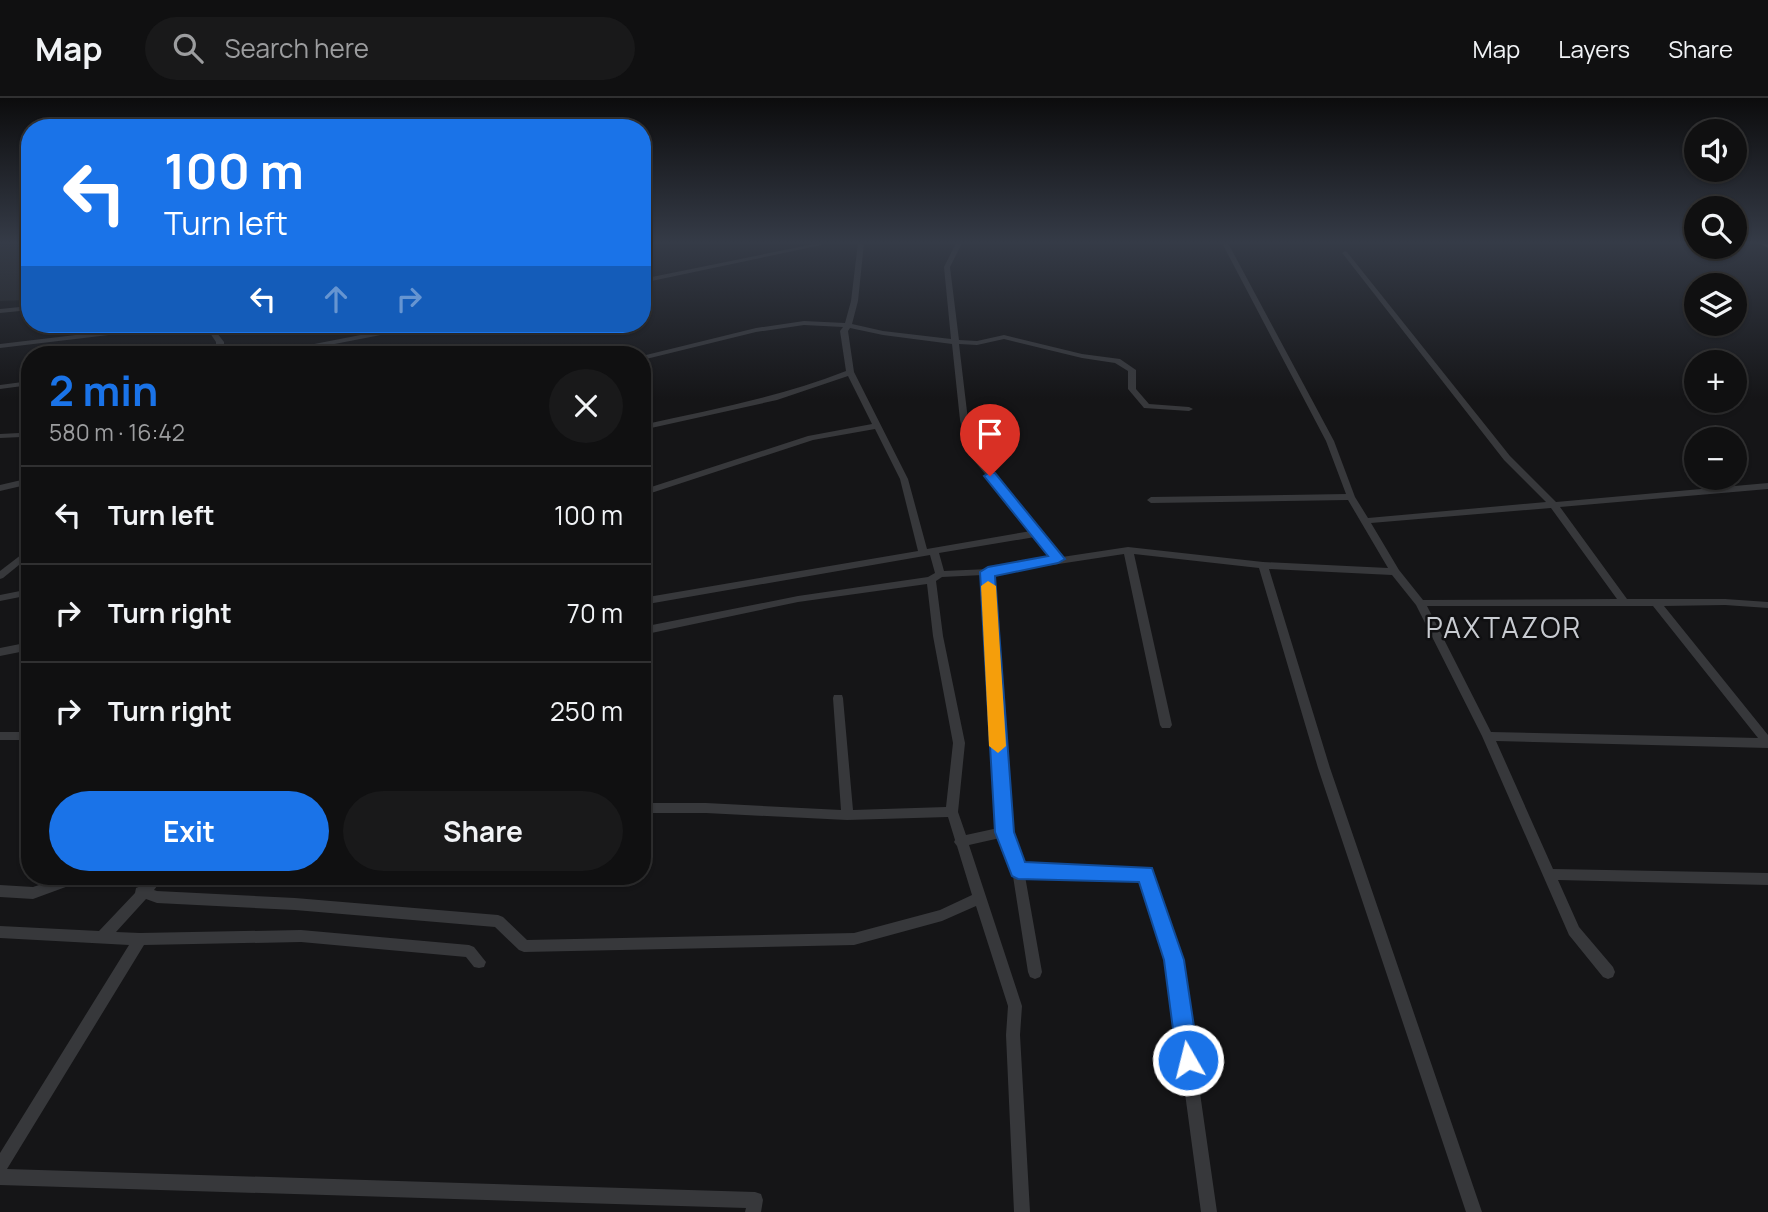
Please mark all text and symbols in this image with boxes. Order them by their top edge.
search box [145,17,635,80]
text: Map [35,26,103,71]
icon: search [169,29,207,67]
text: Search here [225,30,369,66]
text: Map [1473,32,1520,65]
text: Layers [1558,32,1630,65]
text: Share [1668,32,1733,65]
map controls [1684,119,1747,490]
button: sound [1684,119,1747,182]
text: 100 m [164,137,304,204]
icon: left [49,147,140,238]
button: search [1684,196,1747,259]
text: Turn left [164,201,288,245]
button: layers [1684,273,1747,336]
icon: left [244,280,282,318]
icon: ahead [317,280,355,318]
icon: right [390,280,428,318]
button: + [1684,350,1747,413]
text: 2 min [49,361,158,419]
button: close [549,369,623,443]
pin [960,404,1020,476]
icon: arrive [971,415,1009,453]
text: 580 m · 16:42 [49,416,185,448]
button: − [1684,427,1747,490]
icon: left [49,496,87,534]
text: Turn left [108,497,215,533]
text: 100 m [554,497,623,533]
icon: right [49,594,87,632]
text: Turn right [108,595,232,631]
text: 70 m [567,595,623,631]
district label: PAXTAZOR [1426,608,1582,646]
icon: right [49,692,87,730]
text: Turn right [108,693,232,729]
text: 250 m [550,693,623,729]
button: Exit [49,791,329,871]
button: Share [343,791,623,871]
position arrow [1151,1023,1225,1097]

